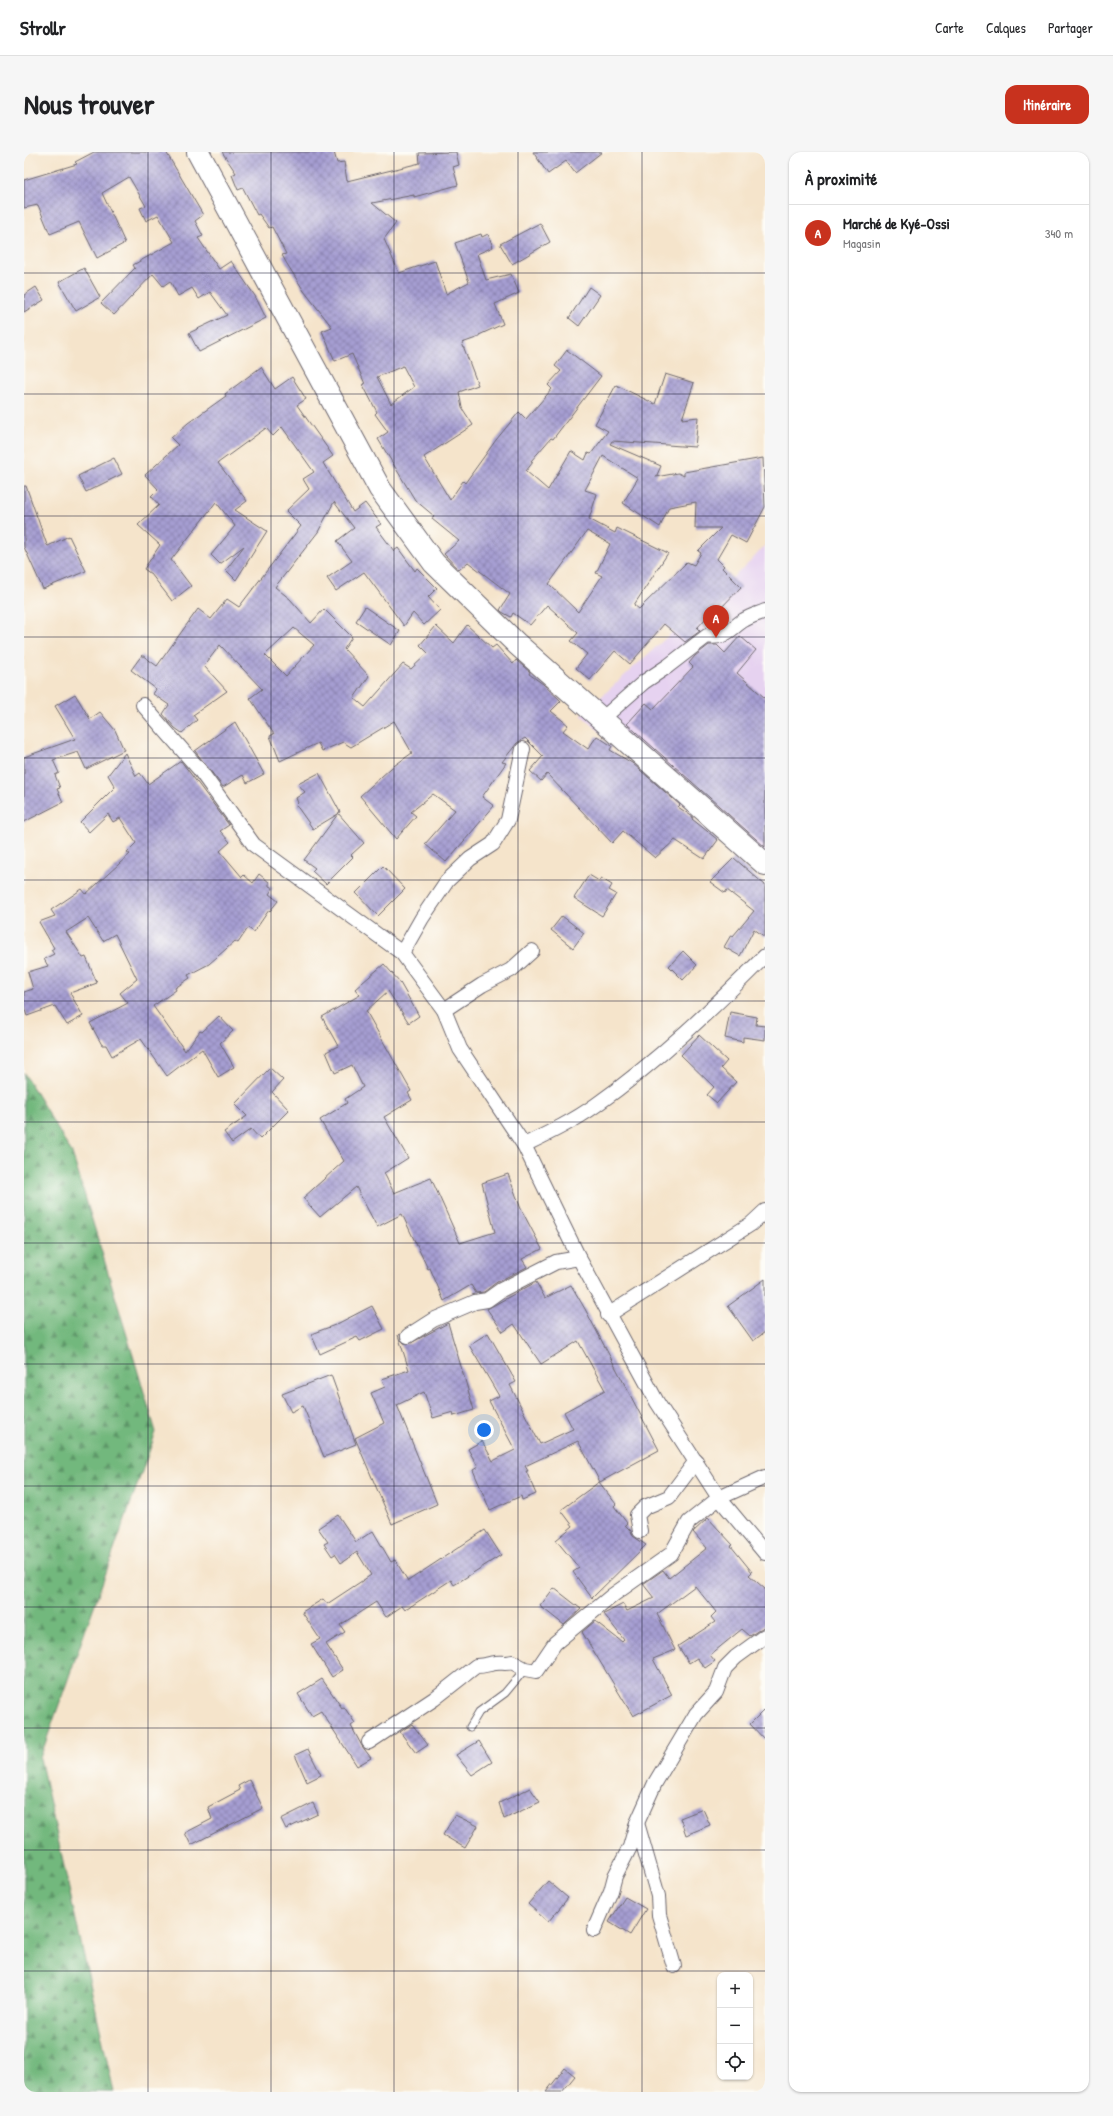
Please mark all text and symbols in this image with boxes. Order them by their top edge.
text: Strollr [20,15,66,41]
text: Carte [935,18,964,37]
text: Calques [986,18,1026,37]
text: Partager [1048,18,1093,37]
text: Nous trouver [24,85,155,123]
button: Itinéraire [1005,85,1089,124]
text: À proximité [805,167,877,190]
text: Marché de Kyé-Ossi [843,213,950,234]
text: A [815,224,821,242]
text: 340 m [1045,224,1073,242]
text: Magasin [843,234,881,252]
pin: A [703,605,729,638]
your location [474,1420,494,1440]
map controls [717,1972,753,2080]
button: + [717,1972,753,2008]
button: − [717,2008,753,2044]
button: locate [717,2044,753,2080]

